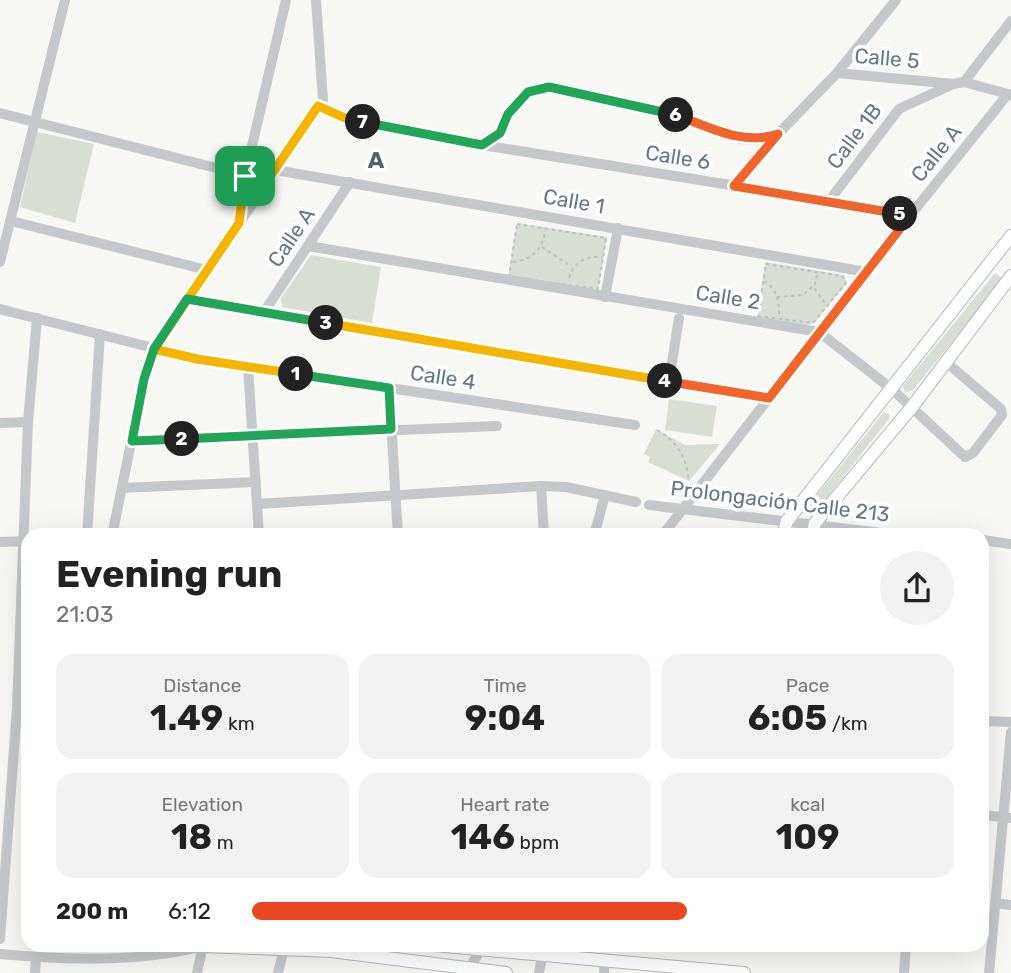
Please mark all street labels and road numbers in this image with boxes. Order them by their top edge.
street label: Calle 5 [853,43,921,73]
street label: Calle 1B [821,98,887,174]
street label: Calle A [905,119,967,187]
street label: Calle 6 [644,140,712,174]
street label: Calle 1 [541,183,607,219]
street label: Calle A [262,203,320,271]
street label: Calle 2 [694,280,762,314]
street label: Calle 4 [409,360,477,394]
street label: Prolongación Calle 213 [669,475,891,527]

